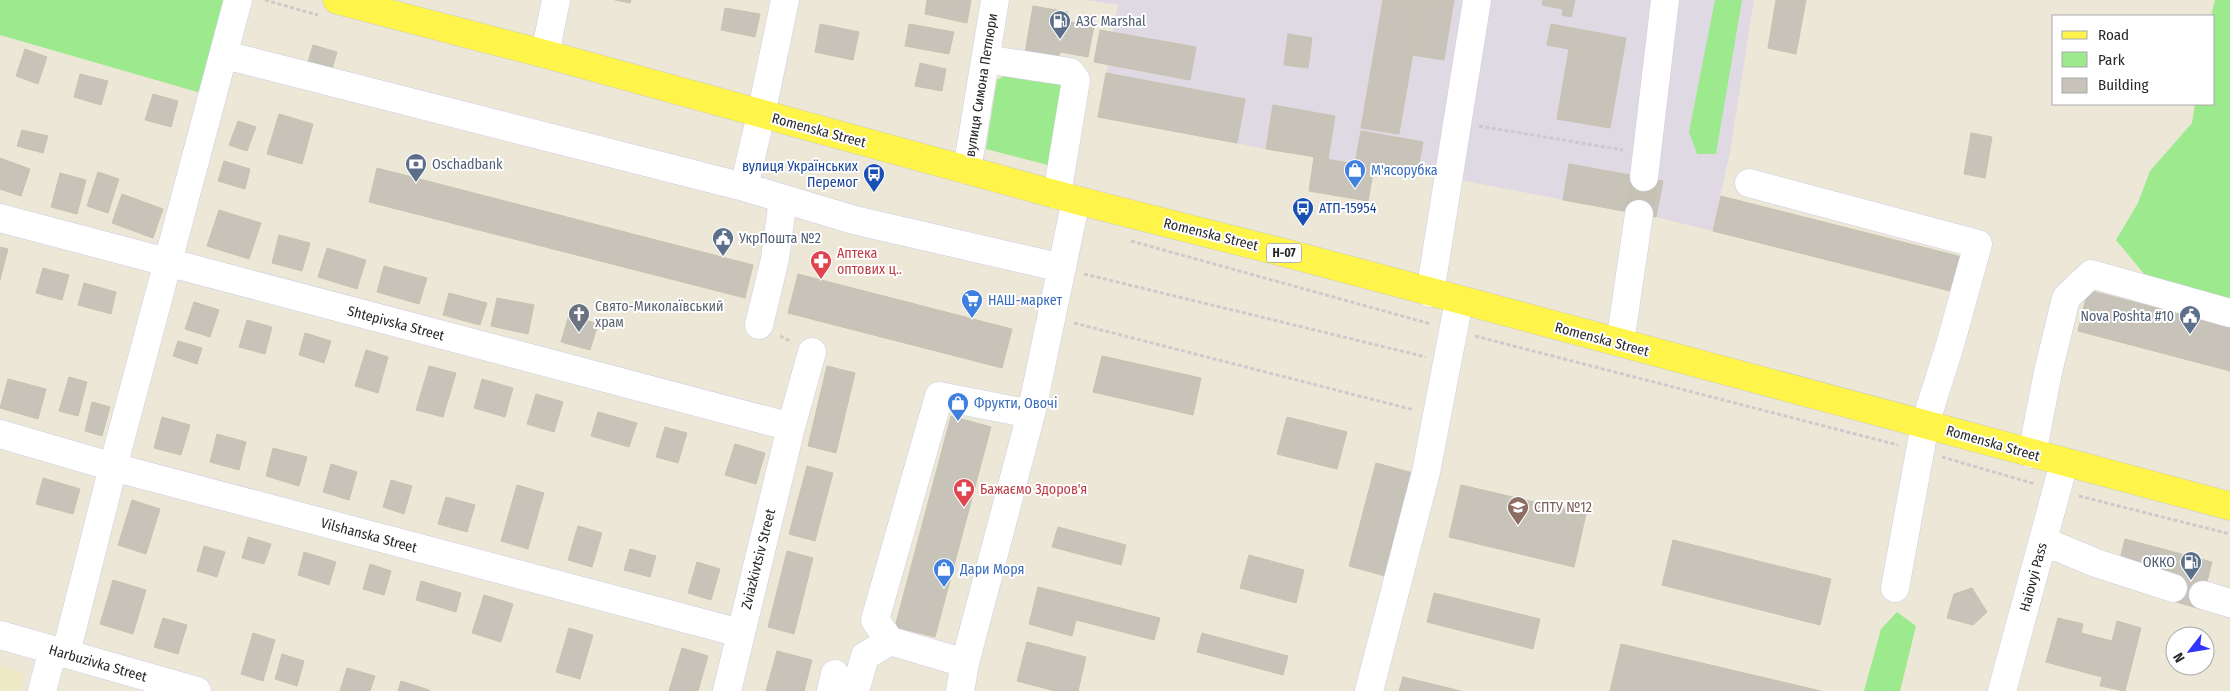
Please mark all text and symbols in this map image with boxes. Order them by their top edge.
fuel station icon: АЗС Marshal [1048,9,1072,40]
street label: вулиця Симона Петлюри [962,12,1001,158]
place label: АЗС Marshal [1076,13,1146,30]
legend [2052,15,2215,105]
text: Road [2098,26,2129,44]
text: Park [2098,51,2125,69]
text: Building [2098,76,2149,94]
street label: Romenska Street [770,110,868,151]
bank icon: Oschadbank [404,152,428,183]
place label: Oschadbank [432,156,503,173]
place label: вулиця Українських Перемог [742,158,859,191]
shop icon: М'ясорубка [1343,158,1367,189]
bus stop icon: вулиця Українських Перемог [862,162,886,193]
place label: М'ясорубка [1371,162,1438,179]
bus stop icon: АТП-15954 [1291,196,1315,227]
place label: АТП-15954 [1319,200,1377,217]
street label: Romenska Street [1162,215,1260,255]
public building icon: УкрПошта №2 [711,226,735,257]
place label: УкрПошта №2 [738,230,821,247]
road number: Н-07 [1266,244,1302,262]
place label: Аптека оптових ц.. [837,245,902,278]
pharmacy icon: Аптека оптових ц.. [809,249,833,280]
supermarket icon: НАШ-маркет [960,288,984,319]
place label: НАШ-маркет [988,292,1062,309]
place label: Свято-Миколаївський храм [595,298,724,331]
street label: Shtepivska Street [346,302,447,345]
church icon: Свято-Миколаївський храм [567,302,591,333]
public building icon: Nova Poshta #10 [2178,304,2202,335]
place label: Nova Poshta #10 [2080,308,2174,325]
street label: Romenska Street [1553,319,1651,360]
shop icon: Фрукти, Овочі [946,391,970,422]
place label: Фрукти, Овочі [974,395,1058,412]
street label: Romenska Street [1944,422,2042,465]
pharmacy icon: Бажаємо Здоров'я [952,477,976,508]
place label: Бажаємо Здоров'я [980,481,1087,498]
school or university icon: СПТУ №12 [1506,495,1530,526]
place label: СПТУ №12 [1534,499,1592,516]
street label: Zviazkivtsiv Street [738,507,779,611]
street label: Vilshanska Street [319,514,419,557]
street label: Haiovyi Pass [2016,541,2051,613]
fuel station icon: ОККО [2179,550,2203,581]
place label: ОККО [2143,554,2175,571]
shop icon: Дари Моря [932,557,956,588]
place label: Дари Моря [959,561,1024,578]
north arrow [2165,626,2215,676]
street label: Harbuzivka Street [47,641,149,686]
text: N [2170,649,2189,665]

